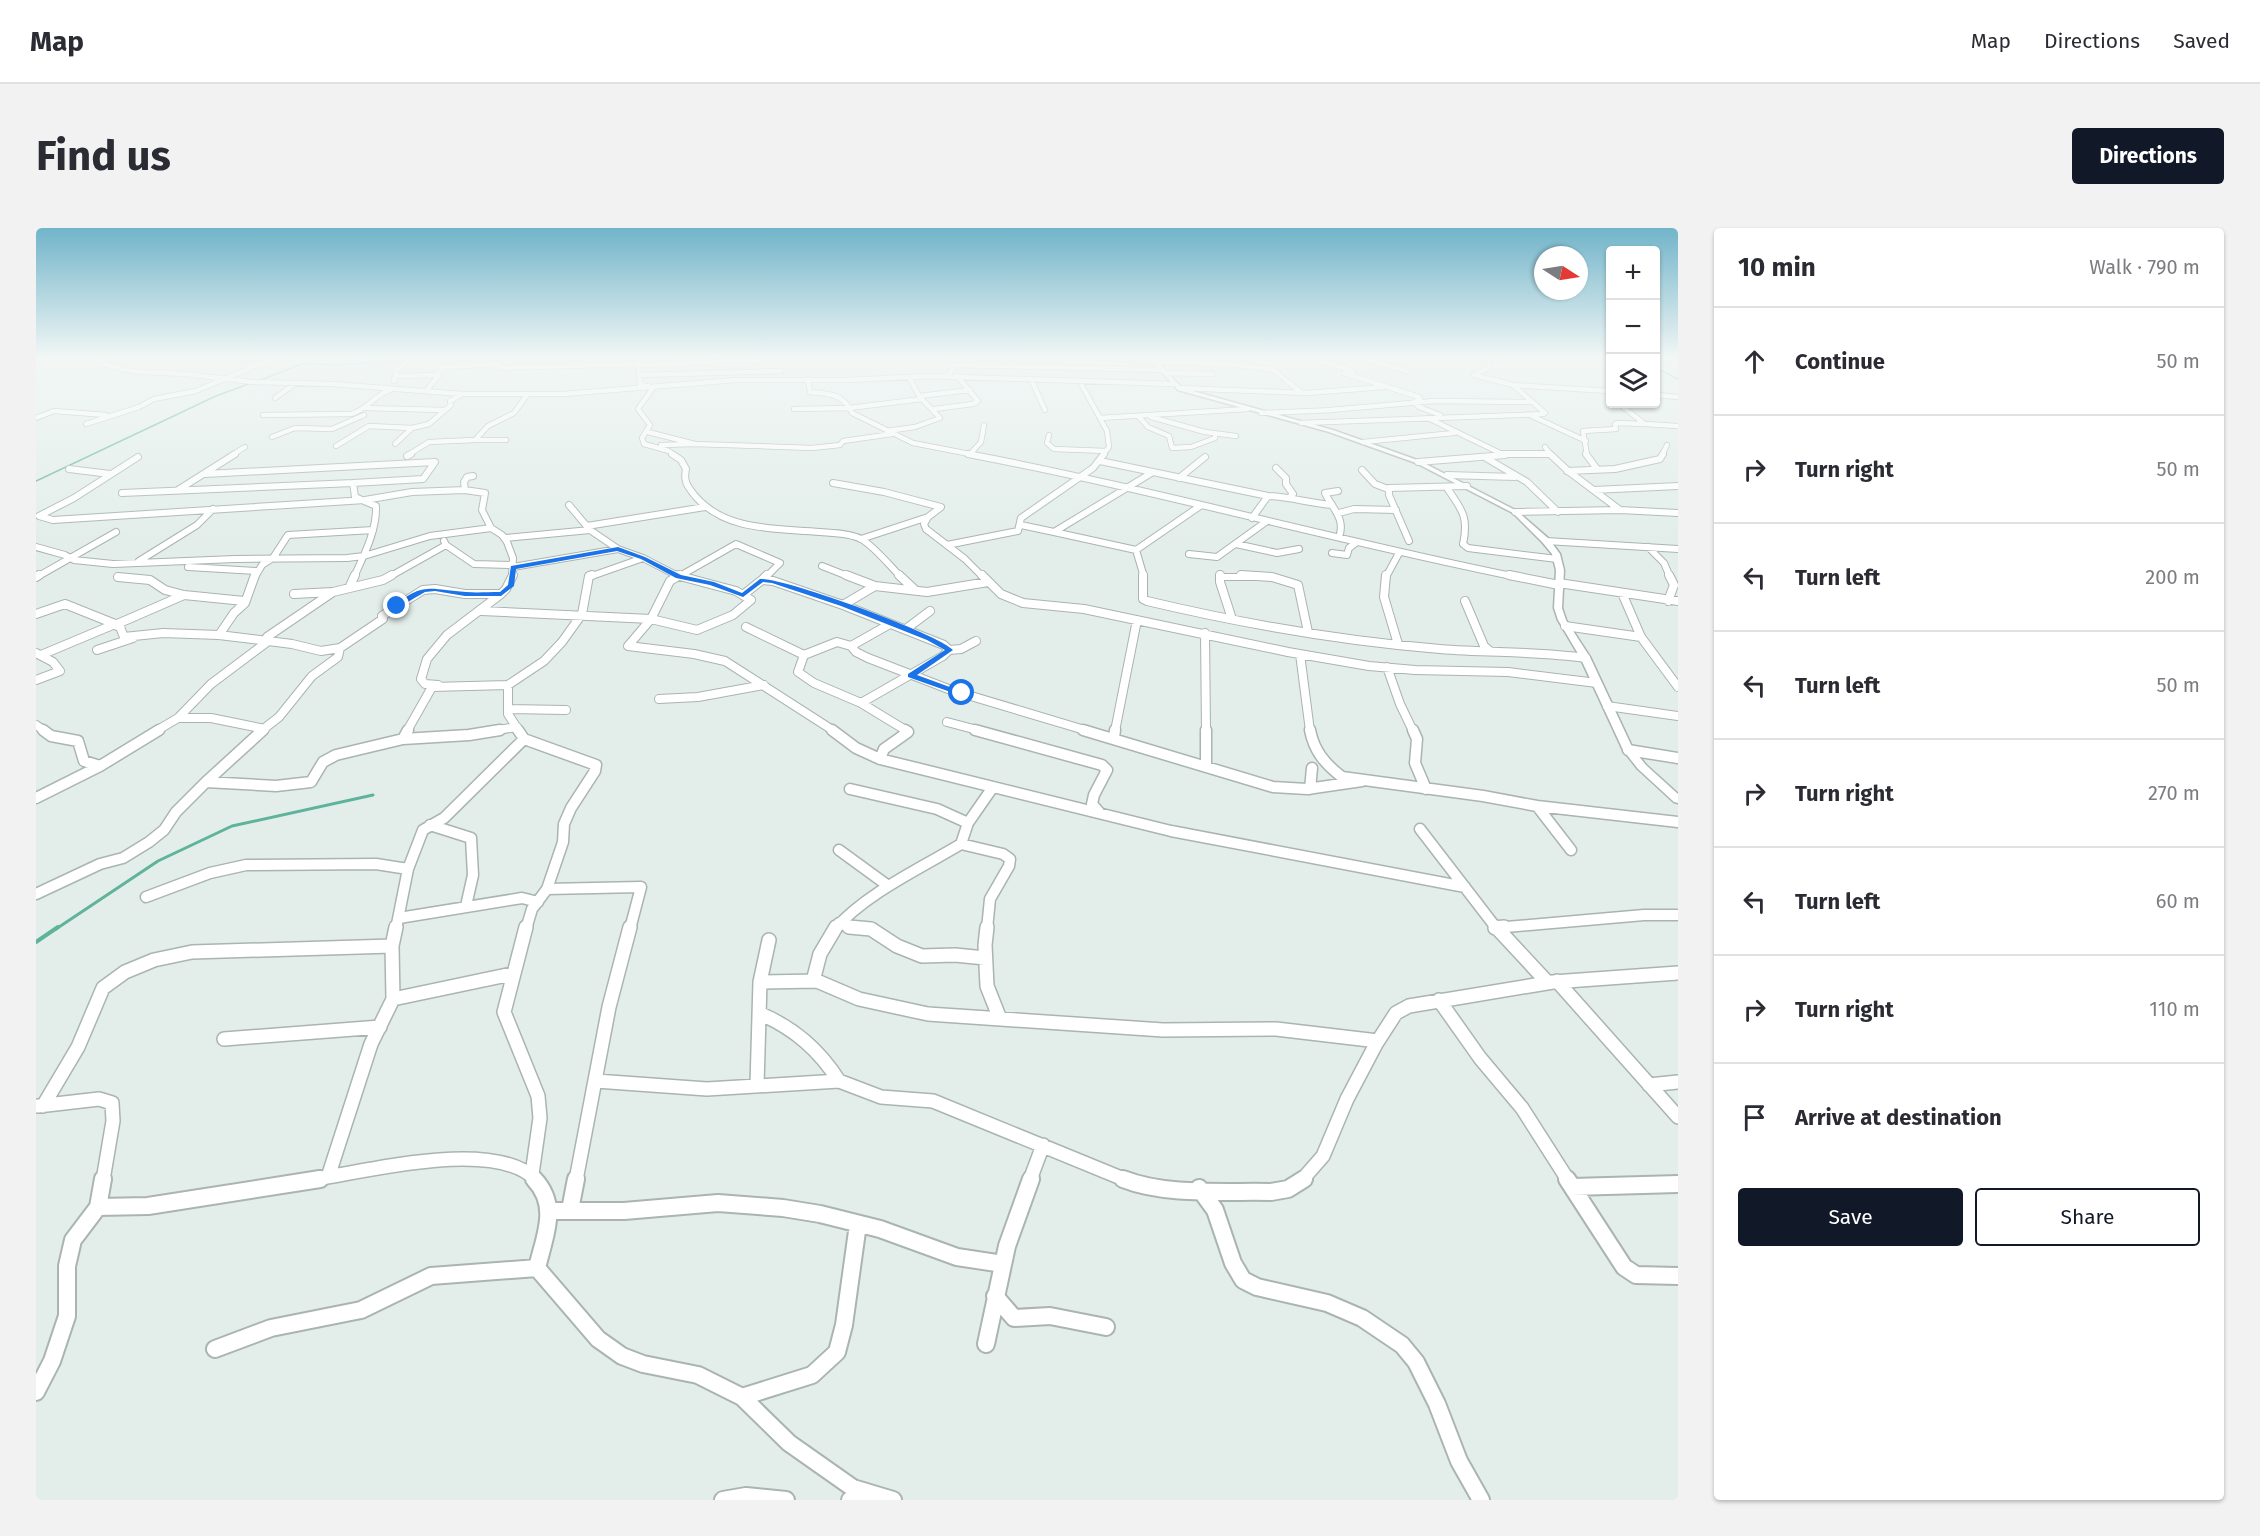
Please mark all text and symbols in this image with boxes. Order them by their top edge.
text: Map [30,25,84,58]
text: Map [1971,28,2011,54]
text: Directions [2044,28,2140,54]
text: Saved [2173,28,2230,54]
button: Directions [2072,128,2224,184]
text: Find us [36,131,171,181]
north arrow [1534,246,1588,300]
map controls [1606,246,1660,408]
button: + [1606,246,1660,300]
text: 10 min [1738,252,1816,283]
text: Walk · 790 m [2089,255,2200,279]
button: − [1606,300,1660,354]
icon: ahead [1738,345,1771,378]
text: Continue [1795,348,1885,375]
text: 50 m [2156,349,2200,373]
button: layers [1606,354,1660,408]
icon: right [1738,453,1771,486]
text: Turn right [1795,456,1894,483]
text: 50 m [2156,457,2200,481]
icon: left [1738,561,1771,594]
text: Turn left [1795,564,1880,591]
text: 200 m [2145,565,2200,589]
route end [383,592,409,618]
icon: left [1738,669,1771,702]
text: Turn left [1795,672,1880,699]
text: 50 m [2156,673,2200,697]
route start [948,679,974,705]
icon: right [1738,777,1771,810]
text: Turn right [1795,780,1894,807]
text: 270 m [2148,781,2200,805]
icon: left [1738,885,1771,918]
text: Turn left [1795,888,1880,915]
text: 60 m [2156,889,2200,913]
icon: right [1738,993,1771,1026]
text: Turn right [1795,996,1894,1023]
text: 110 m [2149,997,2200,1021]
icon: arrive [1738,1101,1771,1134]
text: Arrive at destination [1795,1104,2002,1131]
button: Save [1738,1188,1963,1246]
button: Share [1975,1188,2200,1246]

